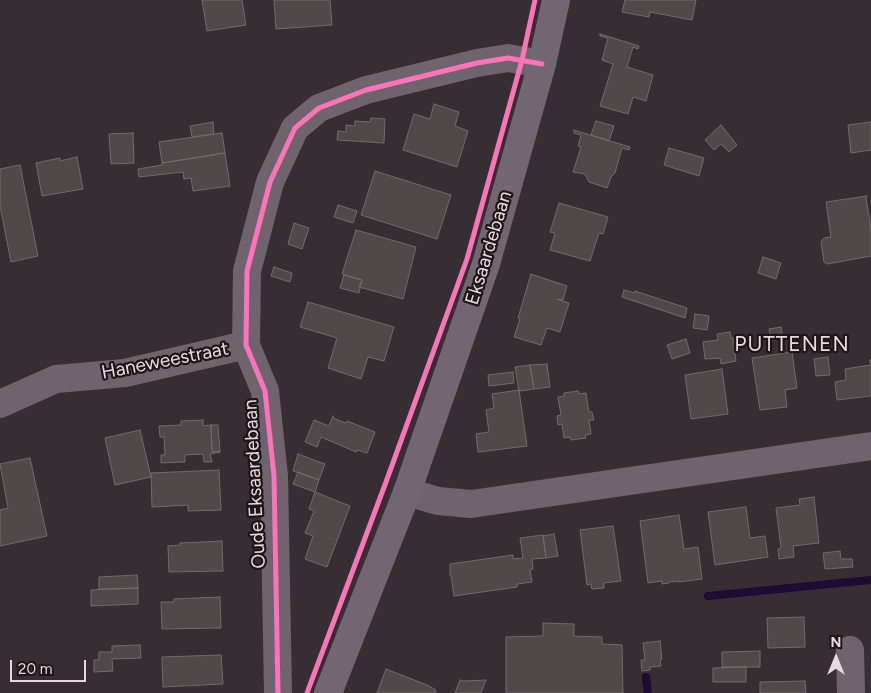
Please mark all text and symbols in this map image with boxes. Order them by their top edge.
street label: Eksaardebaan [461,188,517,308]
district label: PUTTENEN [733,332,851,358]
street label: Haneweestraat [99,337,231,385]
street label: Oude Eksaardebaan [239,399,271,569]
north arrow [811,633,861,683]
text: N [831,634,841,651]
scale bar [12,650,89,682]
text: 20 m [18,660,52,678]

